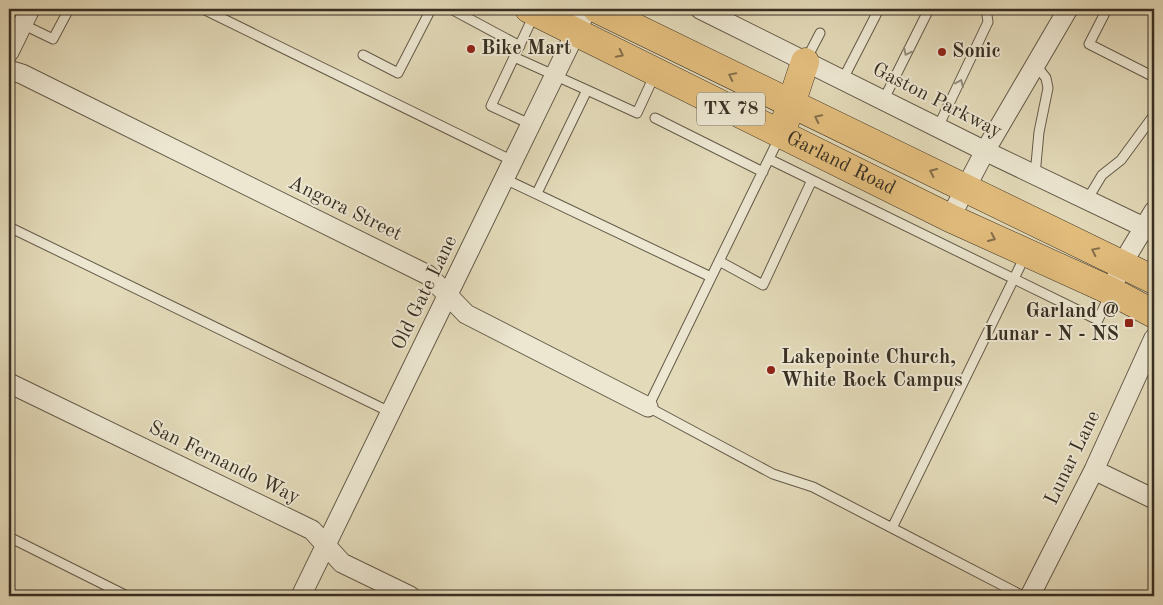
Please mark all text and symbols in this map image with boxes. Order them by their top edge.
place label: Bike Mart [481,39,571,59]
place label: Sonic [952,42,1001,62]
marker: Bike Mart [465,43,477,55]
marker: Sonic [936,46,948,58]
one-way arrow [903,47,913,56]
one-way arrow [615,48,624,58]
street label: Gaston Parkway [869,60,1005,142]
one-way arrow [729,72,738,82]
one-way arrow [954,79,964,88]
road number: TX 78 [697,92,765,126]
one-way arrow [815,114,824,124]
street label: Garland Road [783,128,899,199]
one-way arrow [929,168,938,179]
street label: Angora Street [285,173,405,245]
one-way arrow [987,231,996,242]
street label: Old Gate Lane [389,233,461,353]
one-way arrow [1091,247,1100,257]
place label: Garland @ Lunar - N - NS [984,302,1119,345]
marker: Garland @ Lunar - N - NS [1123,317,1135,329]
place label: Lakepointe Church, White Rock Campus [781,348,963,391]
marker: Lakepointe Church, White Rock Campus [765,364,777,376]
street label: Lunar Lane [1042,408,1104,508]
street label: San Fernando Way [145,418,303,508]

